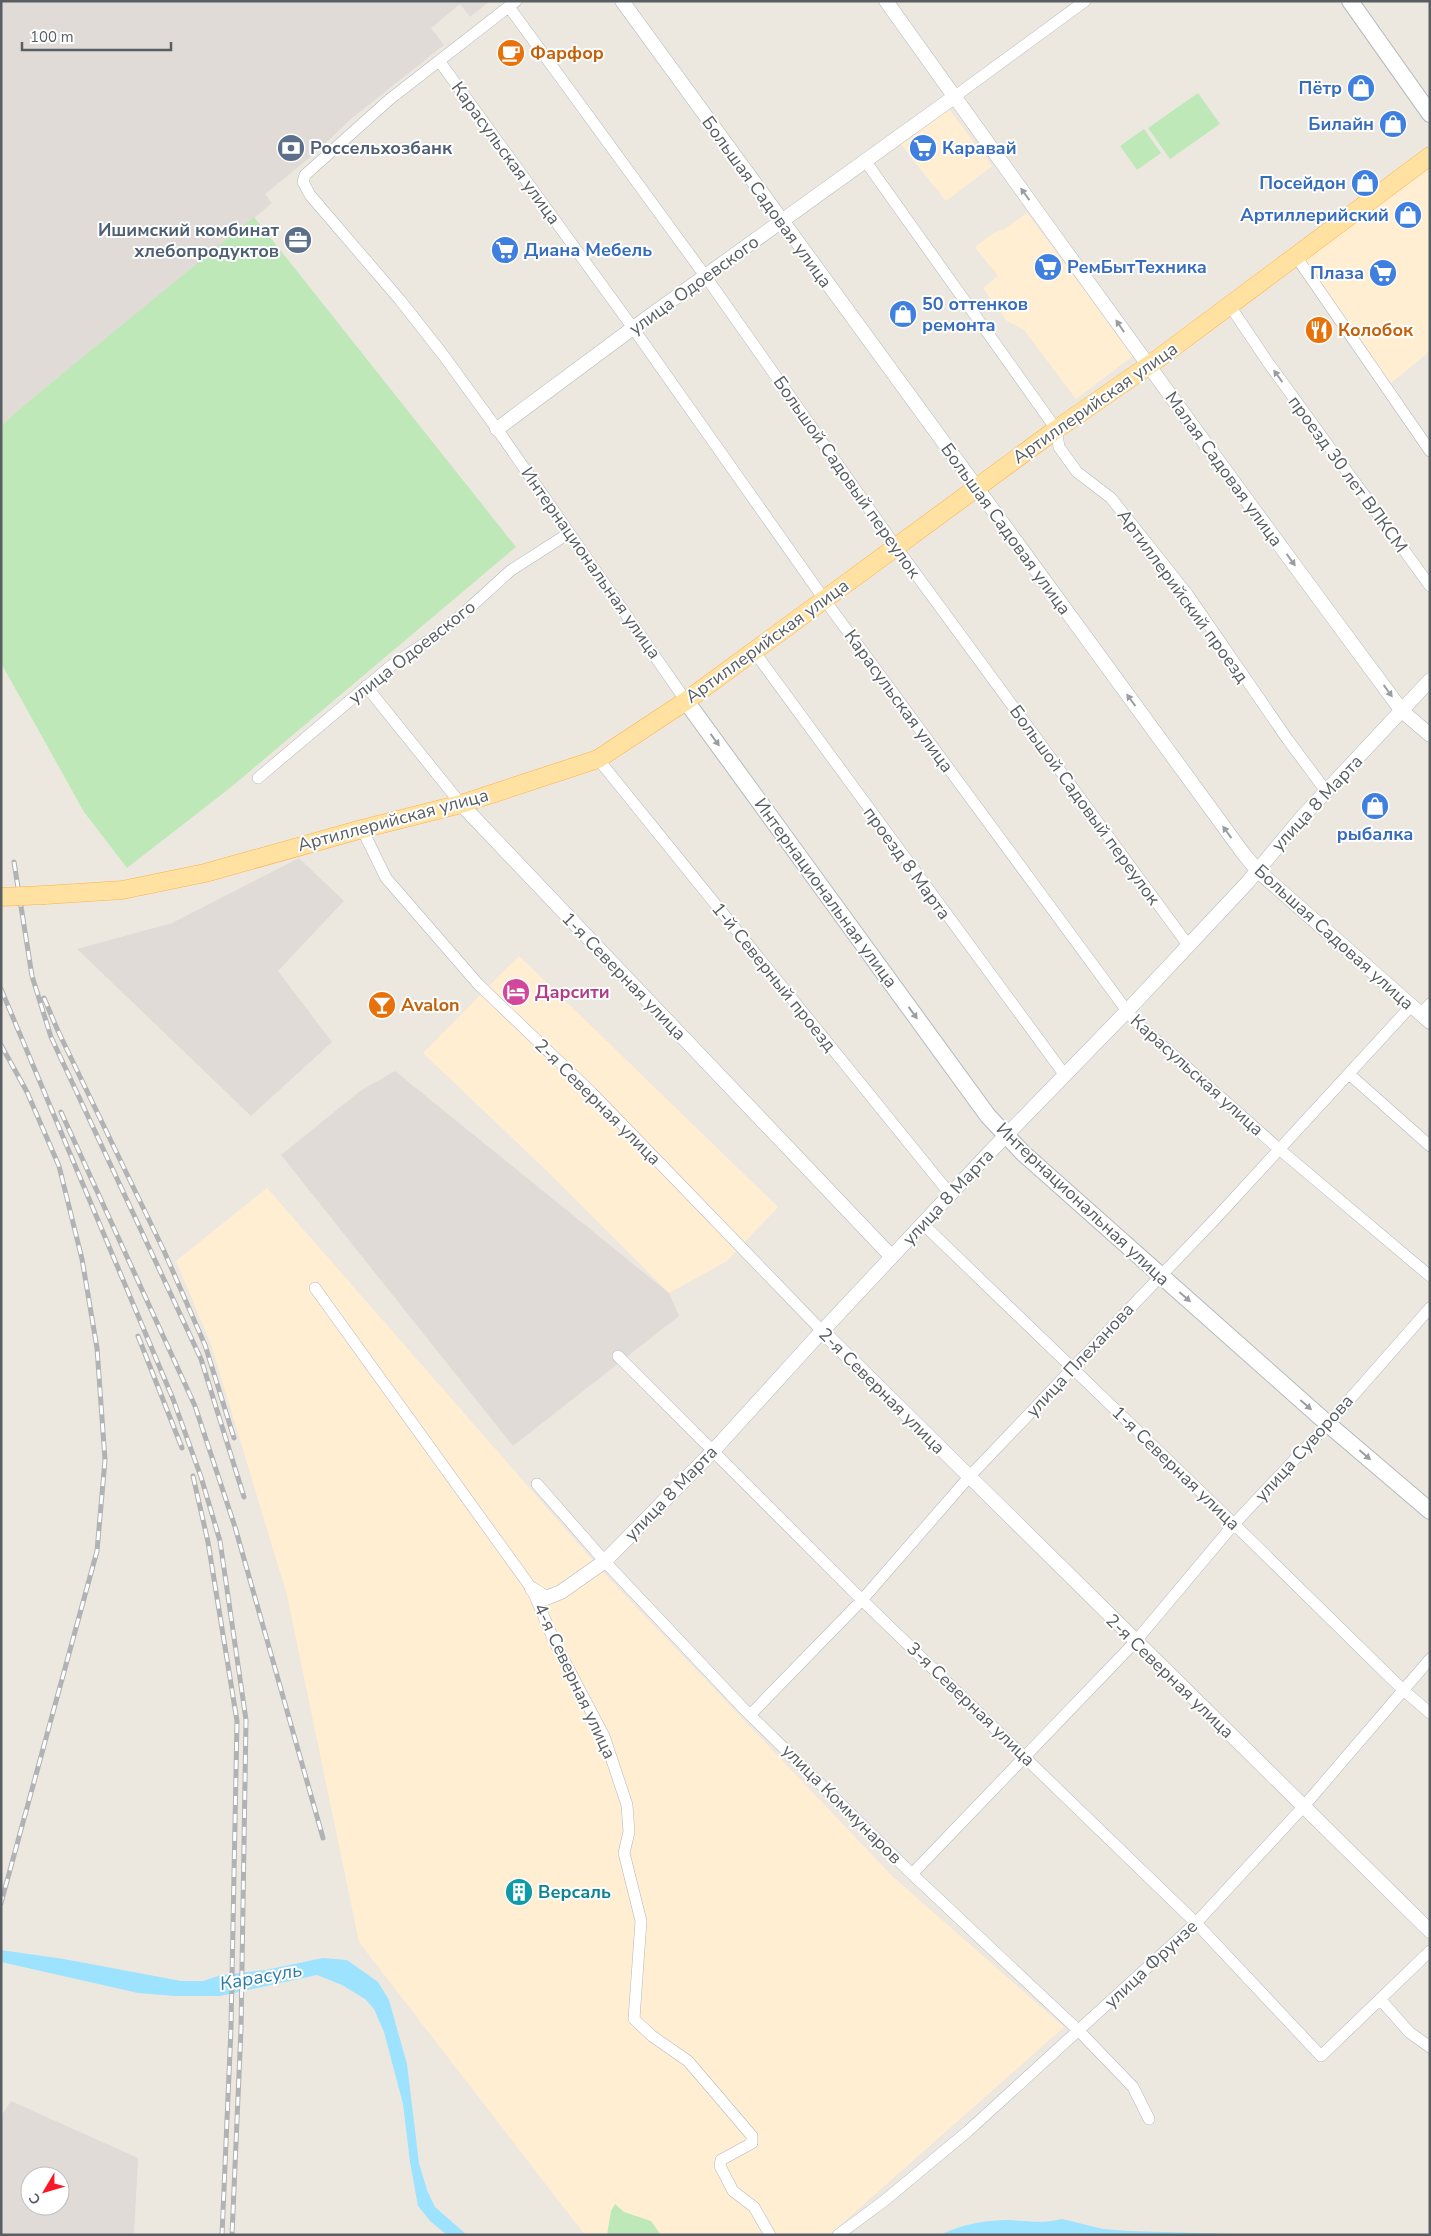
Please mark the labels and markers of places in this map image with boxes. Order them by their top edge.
cafe icon: Фарфор [496,38,526,68]
place label: Фарфор [530,41,604,65]
shop icon: Пётр [1346,73,1376,103]
place label: Пётр [1299,76,1342,100]
shop icon: Билайн [1378,109,1408,139]
place label: Билайн [1308,112,1374,136]
bank icon: Россельхозбанк [276,133,306,163]
supermarket icon: Каравай [908,133,938,163]
place label: Россельхозбанк [310,136,453,160]
place label: Каравай [942,136,1017,160]
shop icon: Посейдон [1350,168,1380,198]
place label: Посейдон [1259,171,1346,195]
shop icon: Артиллерийский [1393,200,1423,230]
place label: Артиллерийский [1240,203,1389,227]
place label: Ишимский комбинат хлебопродуктов [98,218,279,263]
office icon: Ишимский комбинат хлебопродуктов [283,225,313,255]
supermarket icon: Диана Мебель [490,235,520,265]
place label: Диана Мебель [524,238,652,262]
supermarket icon: РемБытТехника [1033,252,1063,282]
place label: РемБытТехника [1067,255,1207,279]
supermarket icon: Плаза [1368,258,1398,288]
place label: Плаза [1310,261,1364,285]
place label: 50 оттенков ремонта [922,292,1028,337]
shop icon: 50 оттенков ремонта [888,299,918,329]
restaurant icon: Колобок [1304,315,1334,345]
place label: Колобок [1338,318,1414,342]
shop icon: рыбалка [1360,791,1390,821]
place label: рыбалка [1337,822,1413,846]
hotel icon: Дарсити [501,977,531,1007]
place label: Дарсити [535,980,610,1004]
bar icon: Avalon [367,990,397,1020]
place label: Avalon [401,993,460,1017]
building icon: Версаль [504,1877,534,1907]
place label: Версаль [538,1880,611,1904]

